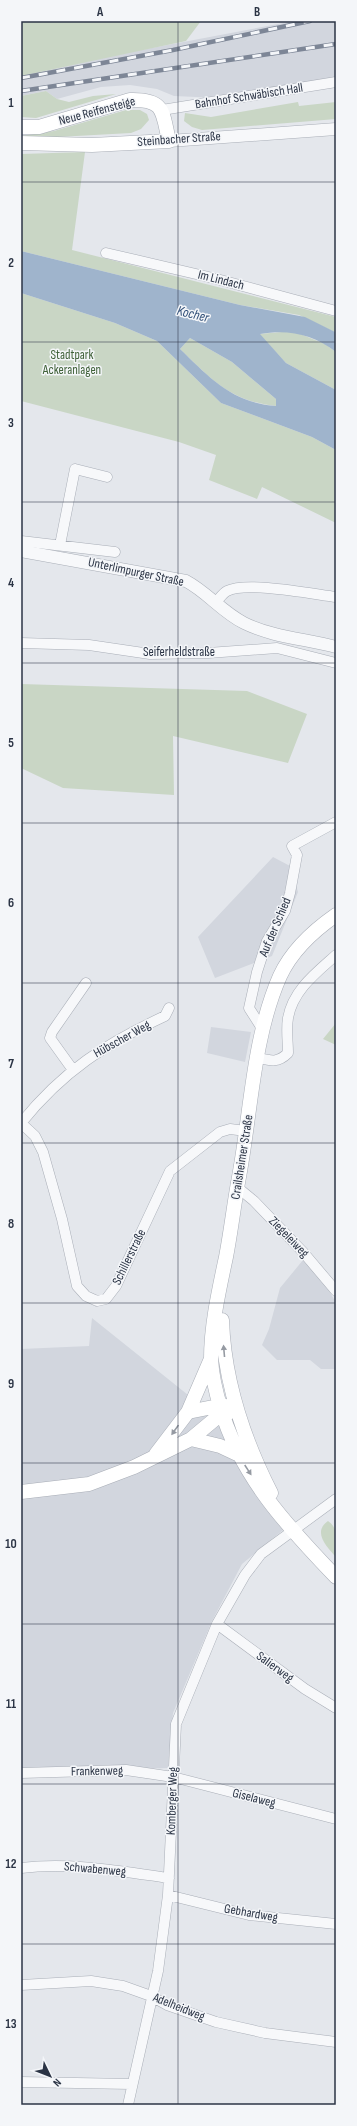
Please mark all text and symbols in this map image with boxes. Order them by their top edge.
text: A [96,4,104,20]
text: B [254,4,260,20]
street label: Bahnhof Schwäbisch Hall [194,80,304,112]
street label: Neue Reifensteige [57,93,137,129]
text: 1 [8,95,14,111]
street label: Steinbacher Straße [137,128,221,150]
text: 2 [8,255,14,271]
street label: Im Lindach [196,267,246,293]
water label: Kocher [175,302,212,326]
park label: Stadtpark Ackeranlagen [42,347,101,378]
text: 3 [8,415,14,431]
street label: Unterlimpurger Straße [87,554,185,590]
text: 4 [8,575,14,591]
street label: Seiferheldstraße [143,644,215,660]
text: 5 [8,735,14,751]
text: 6 [8,895,14,911]
street label: Auf der Schied [255,895,295,960]
street label: Hübscher Weg [91,1017,153,1061]
text: 7 [8,1056,14,1072]
street label: Crailsheimer Straße [227,1113,257,1201]
street label: Ziegeleiweg [265,1213,313,1261]
text: 8 [8,1216,14,1232]
street label: Schillerstraße [109,1226,149,1288]
one-way arrow [221,1345,227,1357]
text: 9 [8,1376,14,1392]
one-way arrow [171,1425,179,1435]
one-way arrow [244,1465,252,1475]
text: 10 [5,1536,17,1552]
street label: Salierweg [253,1648,297,1686]
text: 11 [6,1696,16,1712]
street label: Frankenweg [71,1763,123,1779]
street label: Komberger Weg [163,1767,181,1835]
street label: Giselaweg [231,1785,277,1811]
text: 12 [6,1856,17,1872]
street label: Schwabenweg [63,1858,127,1880]
street label: Gebhardweg [223,1900,279,1926]
street label: Adelheidweg [150,1989,207,2025]
text: 13 [6,2016,17,2032]
north arrow [30,2056,70,2096]
text: N [50,2076,64,2089]

